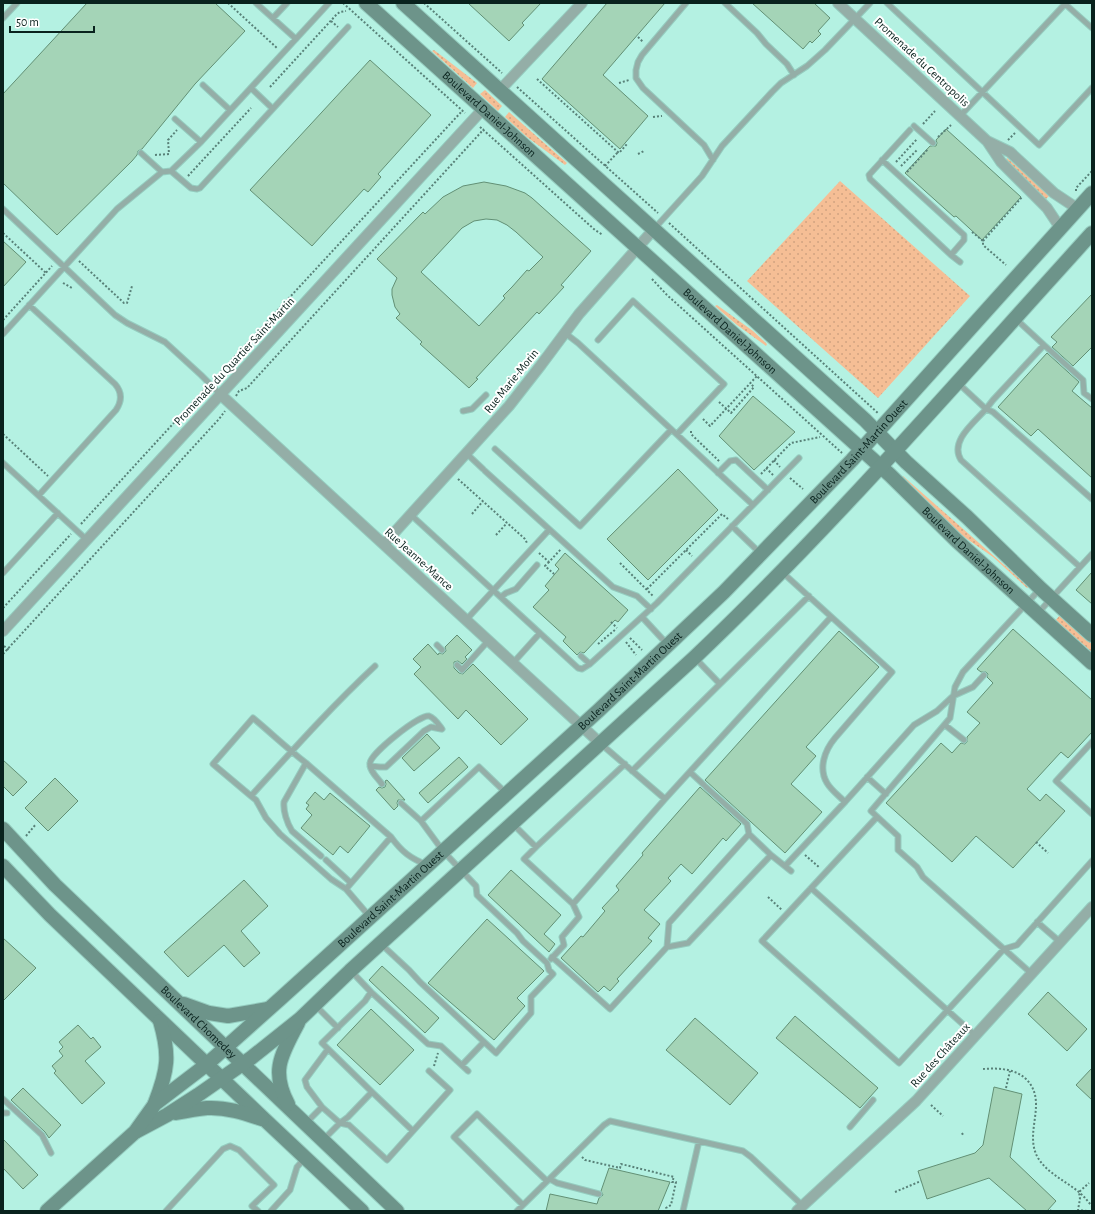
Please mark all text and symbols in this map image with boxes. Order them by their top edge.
scale bar [10,8,94,34]
street label: Promenade du Centropolis [872,15,972,109]
text: 50 m [16,16,39,28]
street label: Boulevard Daniel-Johnson [440,69,539,159]
street label: Boulevard Daniel-Johnson [681,286,779,376]
street label: Promenade du Quartier Saint-Martin [171,295,297,428]
street label: Rue Marie-Morin [482,347,540,415]
street label: Boulevard Saint-Martin Ouest [807,397,910,506]
street label: Boulevard Daniel-Johnson [920,504,1017,596]
street label: Rue Jeanne-Mance [383,526,455,592]
street label: Boulevard Saint-Martin Ouest [576,629,684,732]
street label: Boulevard Saint-Martin Ouest [335,848,446,950]
street label: Boulevard Chomedey [159,983,239,1061]
street label: Rue des Châteaux [908,1020,972,1090]

